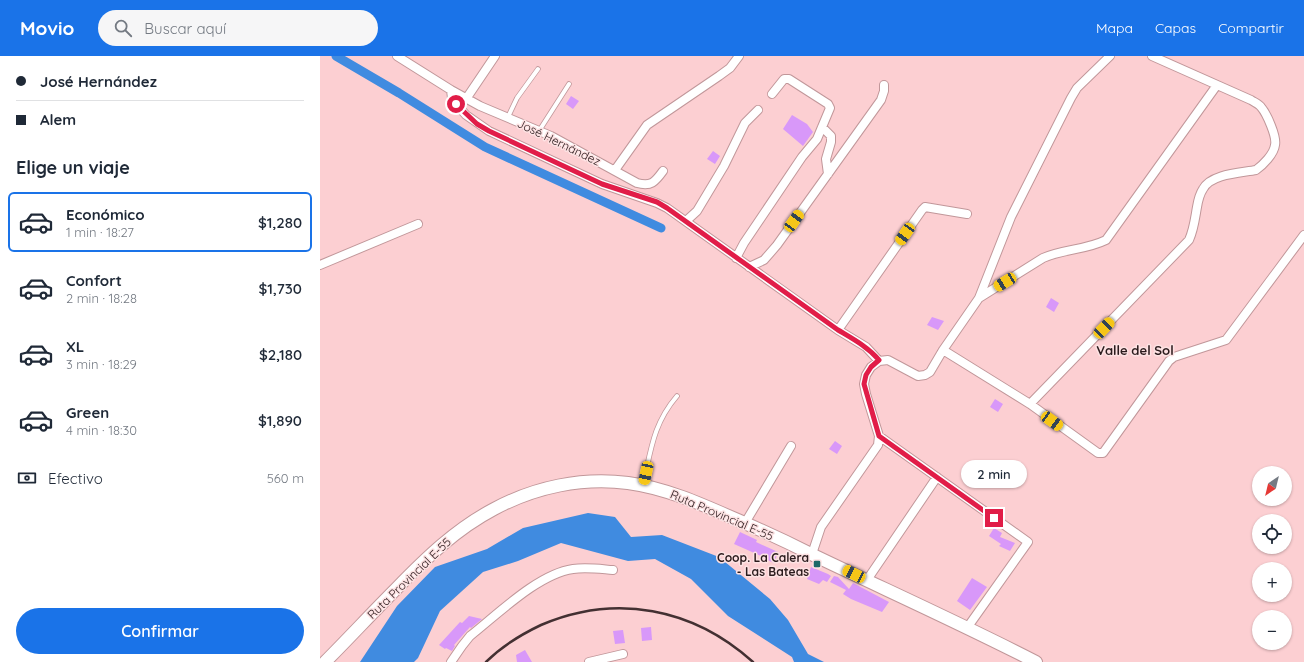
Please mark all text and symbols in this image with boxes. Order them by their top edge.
search box [98,10,378,46]
text: Movio [20,16,74,40]
icon: search [112,17,134,39]
text: Buscar aquí [144,19,226,38]
text: Mapa [1096,19,1133,37]
text: Capas [1155,19,1196,37]
text: Compartir [1218,19,1284,37]
text: José Hernández [40,72,157,91]
route start [447,95,465,113]
text: Alem [40,110,76,129]
street label: José Hernández [515,115,603,169]
text: Elige un viaje [16,156,130,179]
icon: car [18,204,54,240]
text: Económico [66,205,145,224]
car [782,208,806,234]
text: $1,280 [258,213,302,232]
car [893,221,917,247]
text: 1 min · 18:27 [66,224,134,240]
icon: car [18,270,54,306]
text: Confort [66,271,122,290]
car [992,271,1018,293]
text: $1,730 [259,279,302,298]
text: 2 min · 18:28 [66,290,137,306]
car [1091,315,1117,341]
icon: car [18,336,54,372]
text: XL [66,337,84,356]
district label: Valle del Sol [1096,342,1174,358]
text: $2,180 [259,345,302,364]
text: 3 min · 18:29 [66,356,137,372]
icon: car [18,402,54,438]
text: Green [66,403,109,422]
car [1039,409,1065,433]
text: $1,890 [258,411,302,430]
text: 4 min · 18:30 [66,422,137,438]
car [638,460,654,486]
callout: 2 min [961,460,1027,488]
text: 2 min [977,466,1011,482]
north arrow [1252,466,1292,506]
map controls [1252,466,1292,650]
icon: cash [16,467,38,489]
text: Efectivo [48,469,103,488]
text: 560 m [267,470,304,486]
street label: Ruta Provincial E-55 [668,486,776,544]
route end [985,509,1003,527]
button: locate [1252,514,1292,554]
street label: Ruta Provincial E-55 [364,534,454,622]
place label: Coop. La Calera - Las Bateas [717,550,809,579]
marker: Coop. La Calera - Las Bateas [812,559,822,569]
button: + [1252,562,1292,602]
car [841,563,867,585]
button: Confirmar [16,608,304,654]
button: − [1252,610,1292,650]

